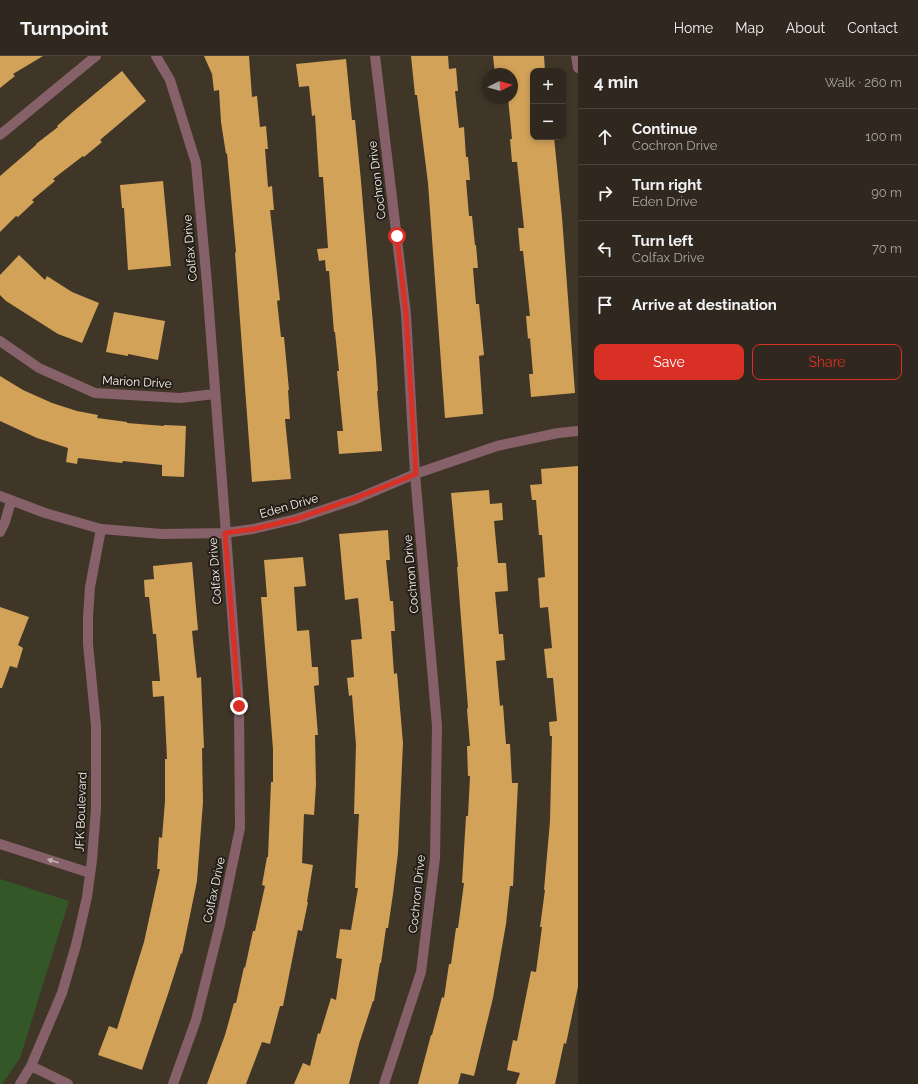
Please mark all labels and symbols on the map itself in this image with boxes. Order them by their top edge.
north arrow [482,68,518,104]
street label: Cochron Drive [365,140,389,220]
street label: Colfax Drive [180,214,200,282]
route start [388,227,406,245]
street label: Marion Drive [102,373,172,391]
street label: Eden Drive [258,491,320,521]
street label: Cochron Drive [401,534,421,614]
street label: Colfax Drive [206,537,224,605]
route end [230,697,248,715]
street label: JFK Boulevard [73,772,89,852]
street label: Cochron Drive [406,854,428,934]
street label: Colfax Drive [200,856,228,924]
one-way arrow [47,858,59,864]

